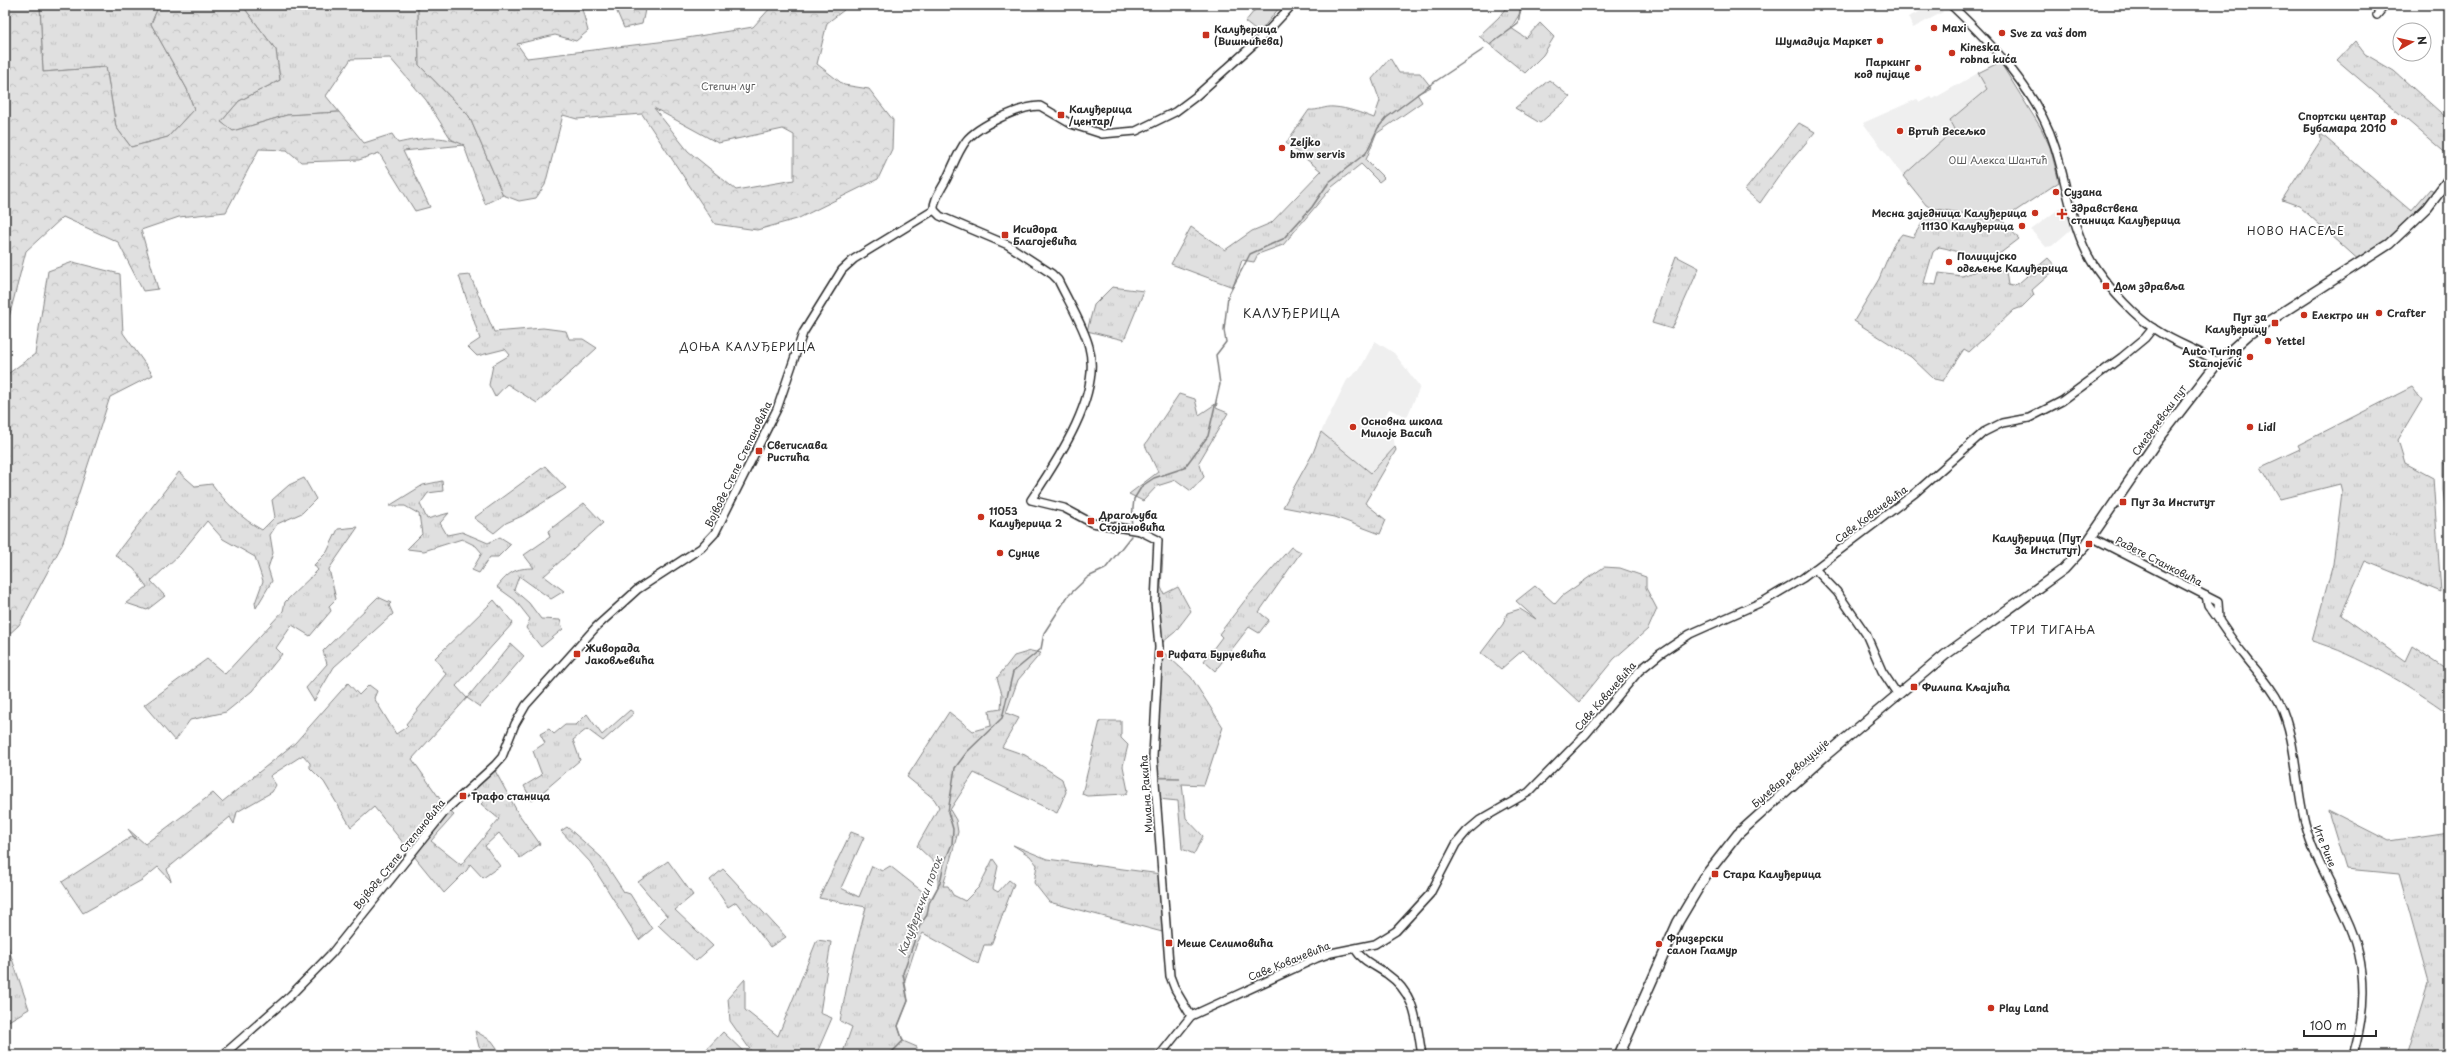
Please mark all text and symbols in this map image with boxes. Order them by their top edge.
place label: Maxi [1942,20,1966,35]
place label: Калуђерица (Вишњићева) [1214,21,1283,48]
north arrow [2392,22,2432,62]
marker: Maxi [1929,23,1939,33]
place label: Sve za vaš dom [2010,25,2087,40]
marker: Sve za vaš dom [1997,28,2007,38]
marker: Калуђерица (Вишњићева) [1201,30,1211,40]
place label: Шумадија Маркет [1775,33,1873,48]
text: N [2413,35,2431,46]
marker: Шумадија Маркет [1875,36,1885,46]
place label: Kineska robna kuća [1960,39,2017,66]
marker: Kineska robna kuća [1947,48,1957,58]
place label: Паркинг код пијаце [1854,54,1911,81]
marker: Паркинг код пијаце [1913,63,1923,73]
park label: Степин луг [701,78,756,93]
place label: Калуђерица /центар/ [1068,101,1132,128]
place label: Спортски центар Бубамара 2010 [2298,108,2386,135]
marker: Калуђерица /центар/ [1056,110,1066,120]
marker: Спортски центар Бубамара 2010 [2389,117,2399,127]
place label: Вртић Весељко [1908,123,1986,138]
marker: Вртић Весељко [1895,126,1905,136]
place label: Zeljko bmw servis [1290,134,1345,161]
marker: Zeljko bmw servis [1277,143,1287,153]
park label: ОШ Алекса Шантић [1949,152,2047,167]
place label: Сузана [2064,184,2102,200]
marker: Сузана [2051,187,2061,197]
place label: Здравствена станица Калуђерица [2070,200,2181,228]
place label: Месна заједница Калуђерица [1872,205,2027,221]
marker: Месна заједница Калуђерица [2030,208,2040,218]
marker: Здравствена станица Калуђерица [2056,208,2068,220]
place label: 11130 Калуђерица [1921,218,2014,234]
place label: Исидора Благојевића [1013,221,1077,248]
marker: 11130 Калуђерица [2017,221,2027,231]
district label: НОВО НАСЕЉЕ [2247,222,2345,239]
marker: Исидора Благојевића [1000,230,1010,240]
place label: Полицијско одељење Калуђерица [1957,248,2068,276]
marker: Полицијско одељење Калуђерица [1944,257,1954,267]
place label: Дом здравља [2113,278,2185,293]
marker: Дом здравља [2101,281,2111,291]
district label: КАЛУЂЕРИЦА [1243,304,1341,322]
place label: Crafter [2387,305,2427,320]
place label: Електро ин [2312,307,2369,322]
marker: Crafter [2374,308,2384,318]
place label: Пут за Калуђерицу [2205,309,2267,337]
marker: Електро ин [2299,310,2309,320]
marker: Пут за Калуђерицу [2270,318,2280,328]
place label: Yettel [2276,333,2305,348]
marker: Yettel [2263,336,2273,346]
district label: ДОЊА КАЛУЂЕРИЦА [679,338,816,355]
place label: Auto Turing Stanojević [2182,343,2242,370]
marker: Auto Turing Stanojević [2245,352,2255,362]
street label: Смедеревски пут [2128,381,2190,458]
street label: Војводе Степе Степановића [700,398,775,529]
place label: Основна школа Милоје Васић [1361,413,1443,440]
place label: Lidl [2258,419,2276,434]
marker: Основна школа Милоје Васић [1348,422,1358,432]
marker: Lidl [2245,422,2255,432]
place label: Светислава Ристића [767,437,828,464]
marker: Светислава Ристића [754,446,764,456]
street label: Саве Ковачевића [1831,481,1911,546]
place label: Пут За Институт [2131,494,2216,510]
marker: Пут За Институт [2118,497,2128,507]
place label: 11053 Калуђерица 2 [989,503,1062,531]
place label: Драгољуба Стојановића [1098,507,1165,534]
marker: 11053 Калуђерица 2 [976,512,986,522]
marker: Драгољуба Стојановића [1086,516,1096,526]
place label: Калуђерица (Пут За Институт) [1992,530,2082,557]
street label: Радете Станковића [2113,532,2206,589]
marker: Калуђерица (Пут За Институт) [2084,539,2094,549]
place label: Сунце [1008,545,1040,561]
marker: Сунце [995,548,1005,558]
district label: ТРИ ТИГАЊА [2010,621,2096,638]
place label: Живорада Јаковљевића [585,640,655,667]
place label: Рифата Бурџевића [1168,646,1266,662]
marker: Живорада Јаковљевића [572,649,582,659]
marker: Рифата Бурџевића [1155,649,1165,659]
street label: Саве Ковачевића [1570,657,1639,733]
place label: Филипа Кљајића [1922,679,2010,694]
marker: Филипа Кљајића [1909,682,1919,692]
street label: Булевар револуције [1748,735,1832,811]
street label: Милана Ракића [1135,754,1156,833]
place label: Трафо станица [471,788,550,803]
marker: Трафо станица [458,791,468,801]
street label: Војводе Степе Степановића [349,795,448,912]
street label: Ите Рине [2310,822,2341,869]
water label: Калуђерачки поток [893,853,947,958]
place label: Стара Калуђерица [1723,866,1822,882]
marker: Стара Калуђерица [1710,869,1720,879]
place label: Фризерски салон Гламур [1667,930,1738,957]
place label: Меше Селимовића [1177,935,1273,950]
street label: Саве Ковачевића [1246,937,1333,984]
marker: Меше Селимовића [1164,938,1174,948]
marker: Фризерски салон Гламур [1654,939,1664,949]
place label: Play Land [1999,1000,2049,1015]
marker: Play Land [1986,1003,1996,1013]
scale bar [2304,1012,2376,1038]
text: 100 m [2310,1016,2347,1034]

